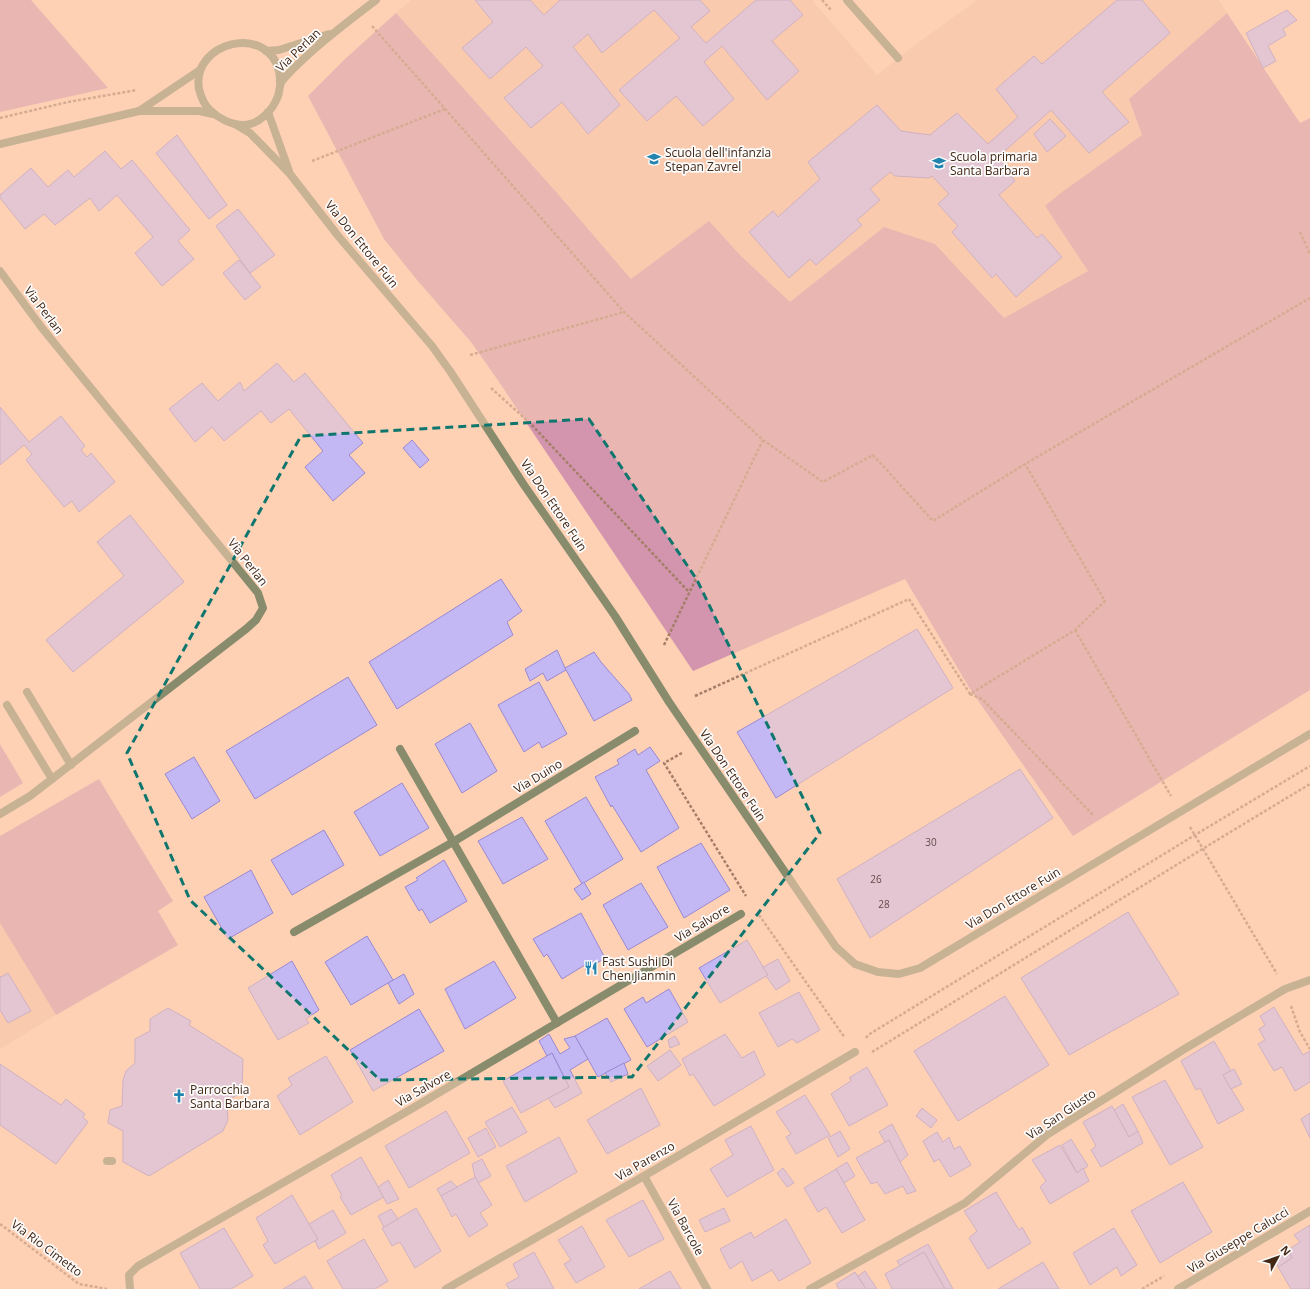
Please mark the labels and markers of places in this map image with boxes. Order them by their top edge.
place label: Scuola dell'infanzia Stepan Zavrel [665,144,771,175]
place label: Scuola primaria Santa Barbara [950,148,1037,179]
school or university icon: Scuola dell'infanzia Stepan Zavrel [646,151,662,167]
school or university icon: Scuola primaria Santa Barbara [931,155,947,171]
place label: Fast Sushi Di Chen Jianmin [602,953,676,984]
restaurant icon: Fast Sushi Di Chen Jianmin [583,960,599,976]
place label: Parrocchia Santa Barbara [190,1081,270,1112]
church icon: Parrocchia Santa Barbara [171,1088,187,1104]

